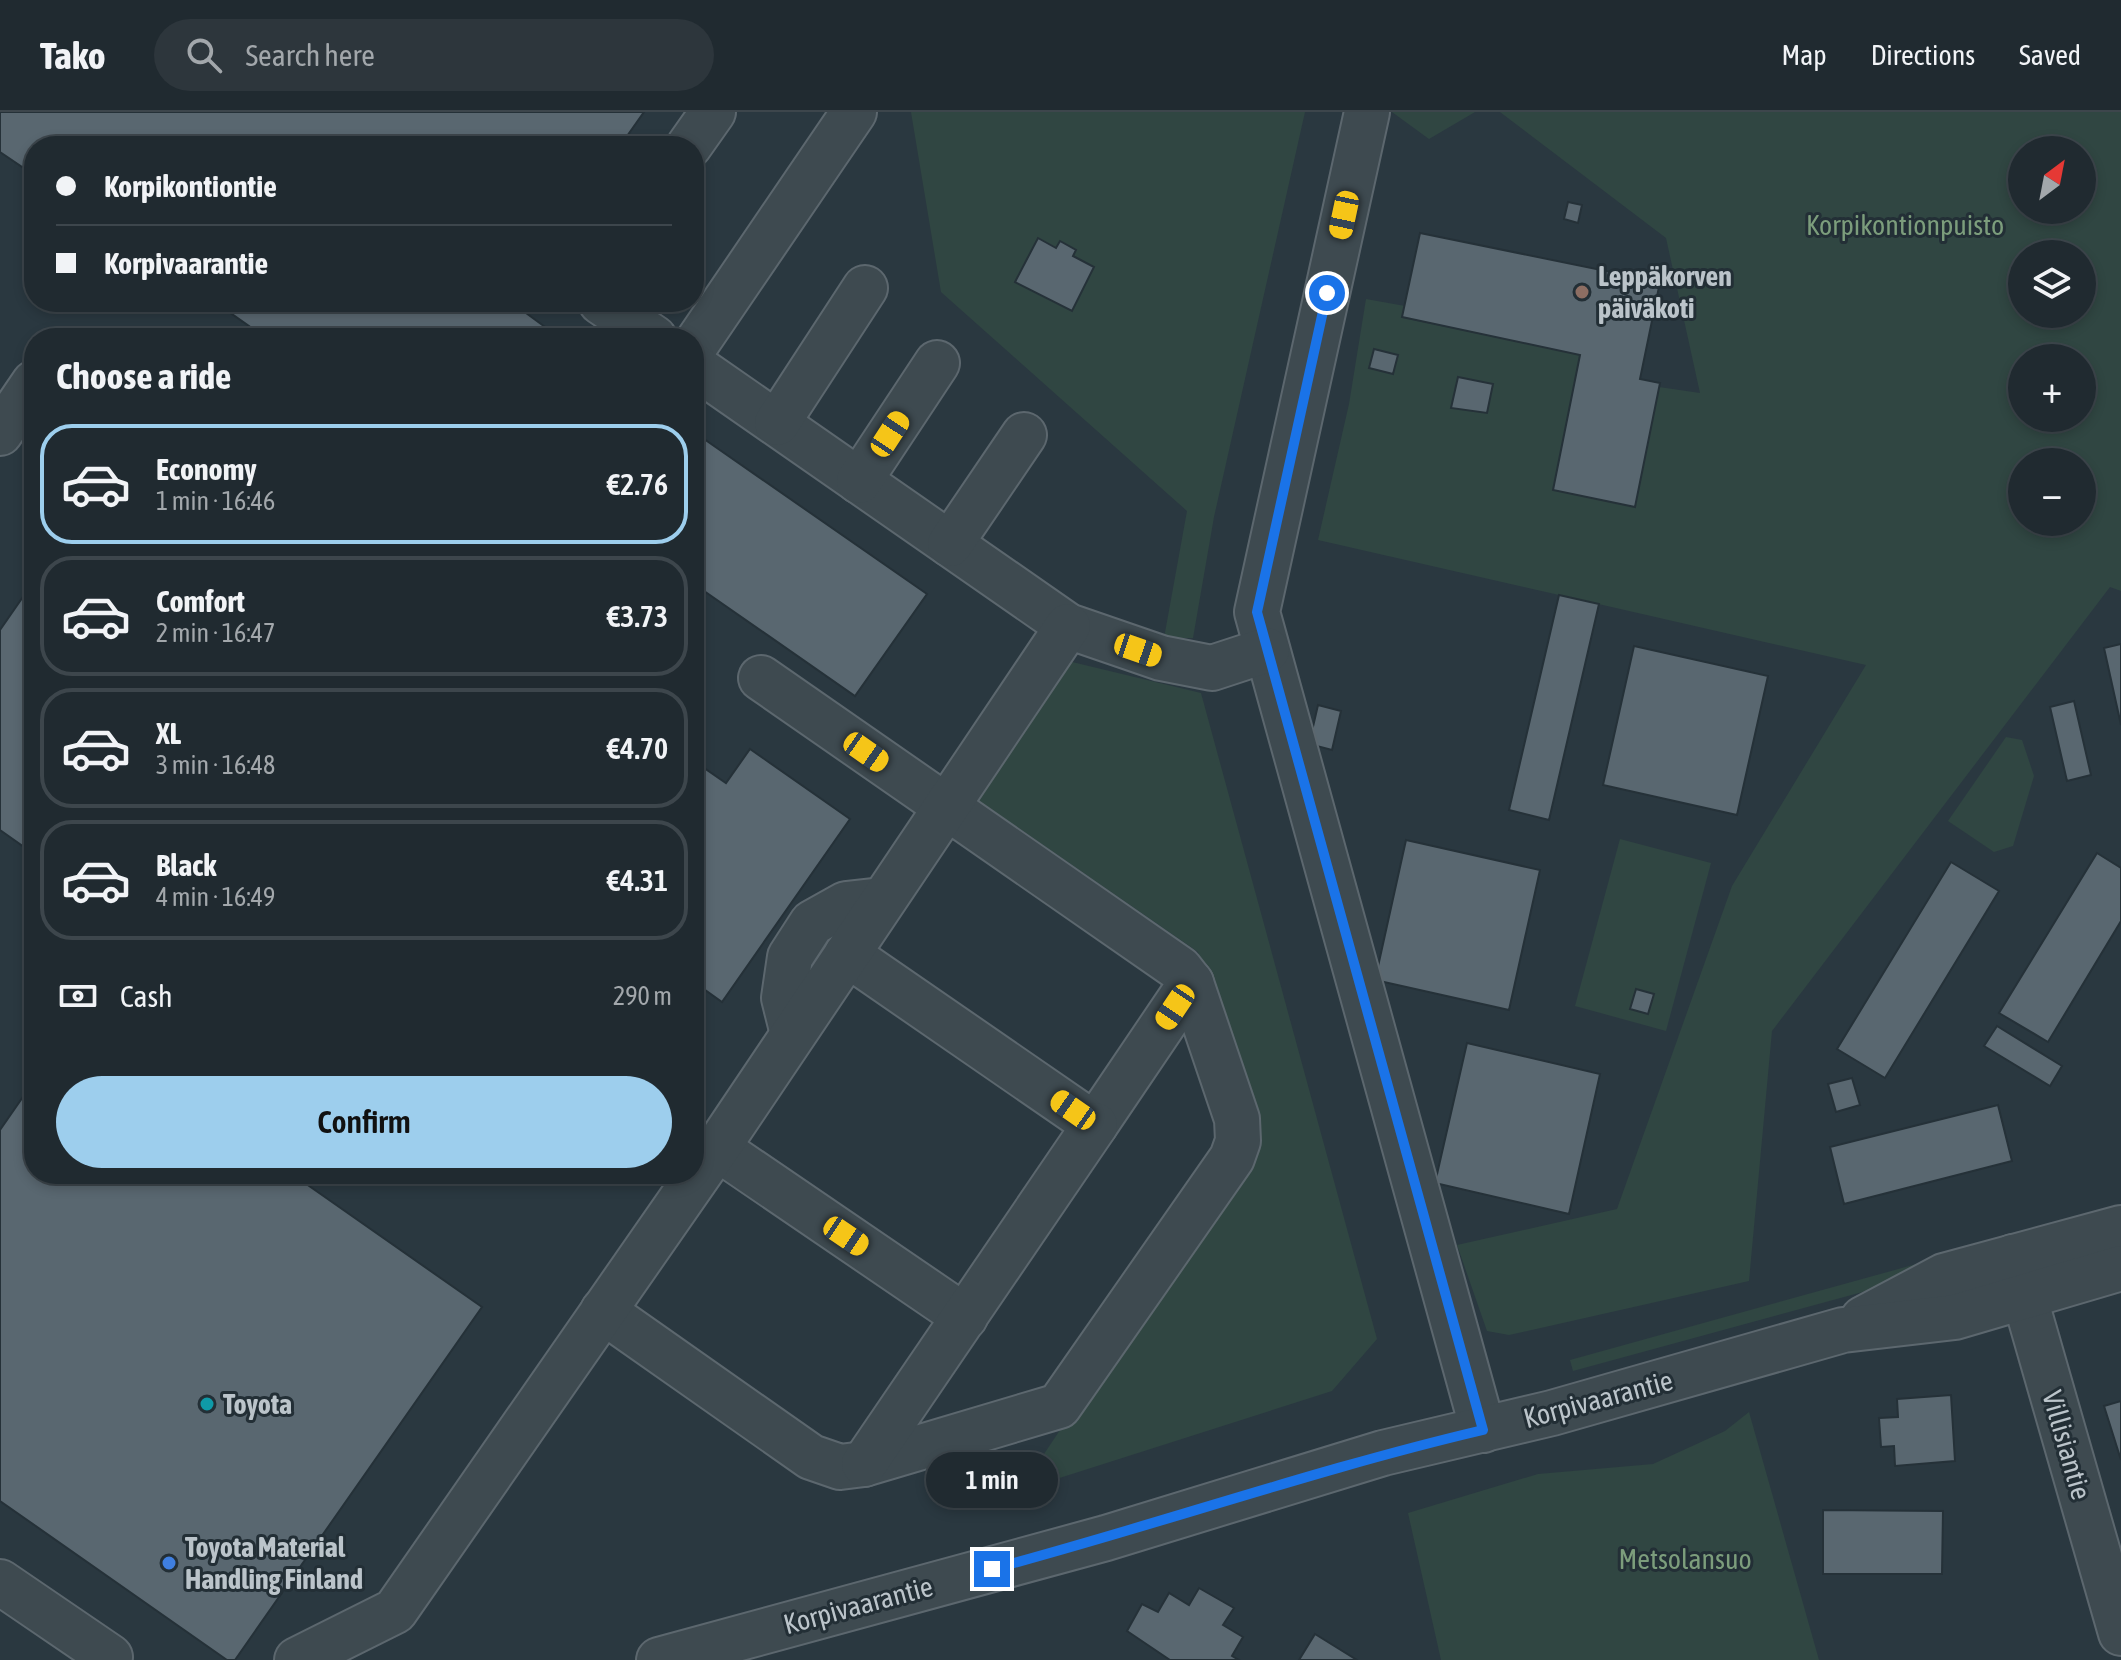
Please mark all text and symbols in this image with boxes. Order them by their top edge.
search box [154,19,714,91]
icon: search [182,33,226,77]
text: Tako [40,34,106,77]
text: Search here [246,38,375,72]
text: Map [1782,39,1827,71]
text: Directions [1871,39,1975,71]
text: Saved [2019,39,2081,71]
north arrow [2008,136,2096,224]
map controls [2008,136,2096,536]
text: Korpikontiontie [104,169,277,203]
car [1327,189,1361,241]
park label: Korpikontionpuisto [1806,209,2004,241]
button: layers [2008,240,2096,328]
text: Korpivaarantie [104,246,268,280]
place label: Leppäkorven päiväkoti [1598,260,1732,324]
route start [1309,275,1345,311]
marker: Leppäkorven päiväkoti [1573,283,1591,301]
button: + [2008,344,2096,432]
text: Choose a ride [56,355,231,397]
car [867,407,913,461]
icon: car [60,448,132,520]
button: − [2008,448,2096,536]
text: Economy [156,452,257,486]
text: €2.76 [607,467,668,501]
text: 1 min · 16:46 [156,486,275,516]
icon: car [60,580,132,652]
text: Comfort [156,584,245,618]
text: €3.73 [607,599,668,633]
text: 2 min · 16:47 [156,618,275,648]
car [1111,631,1165,669]
icon: car [60,712,132,784]
text: XL [156,716,181,750]
car [839,728,893,776]
text: €4.70 [607,731,668,765]
text: 3 min · 16:48 [156,750,275,780]
icon: car [60,844,132,916]
text: Black [156,848,216,882]
text: €4.31 [607,863,668,897]
text: 4 min · 16:49 [156,882,275,912]
icon: cash [56,974,100,1018]
text: Cash [120,979,173,1013]
car [1152,980,1198,1034]
text: 290 m [613,981,672,1011]
button: Confirm [56,1076,672,1168]
car [1046,1086,1100,1134]
car [819,1213,873,1259]
street label: Korpivaarantie [1520,1364,1676,1434]
street label: Villisiantie [2036,1387,2098,1503]
place label: Toyota [223,1388,292,1420]
marker: Toyota [198,1395,216,1413]
callout: 1 min [926,1453,1058,1509]
text: 1 min [965,1465,1019,1495]
place label: Toyota Material Handling Finland [185,1531,363,1595]
park label: Metsolansuo [1618,1543,1752,1575]
route end [974,1551,1010,1587]
marker: Toyota Material Handling Finland [160,1554,178,1572]
street label: Korpivaarantie [780,1570,936,1640]

